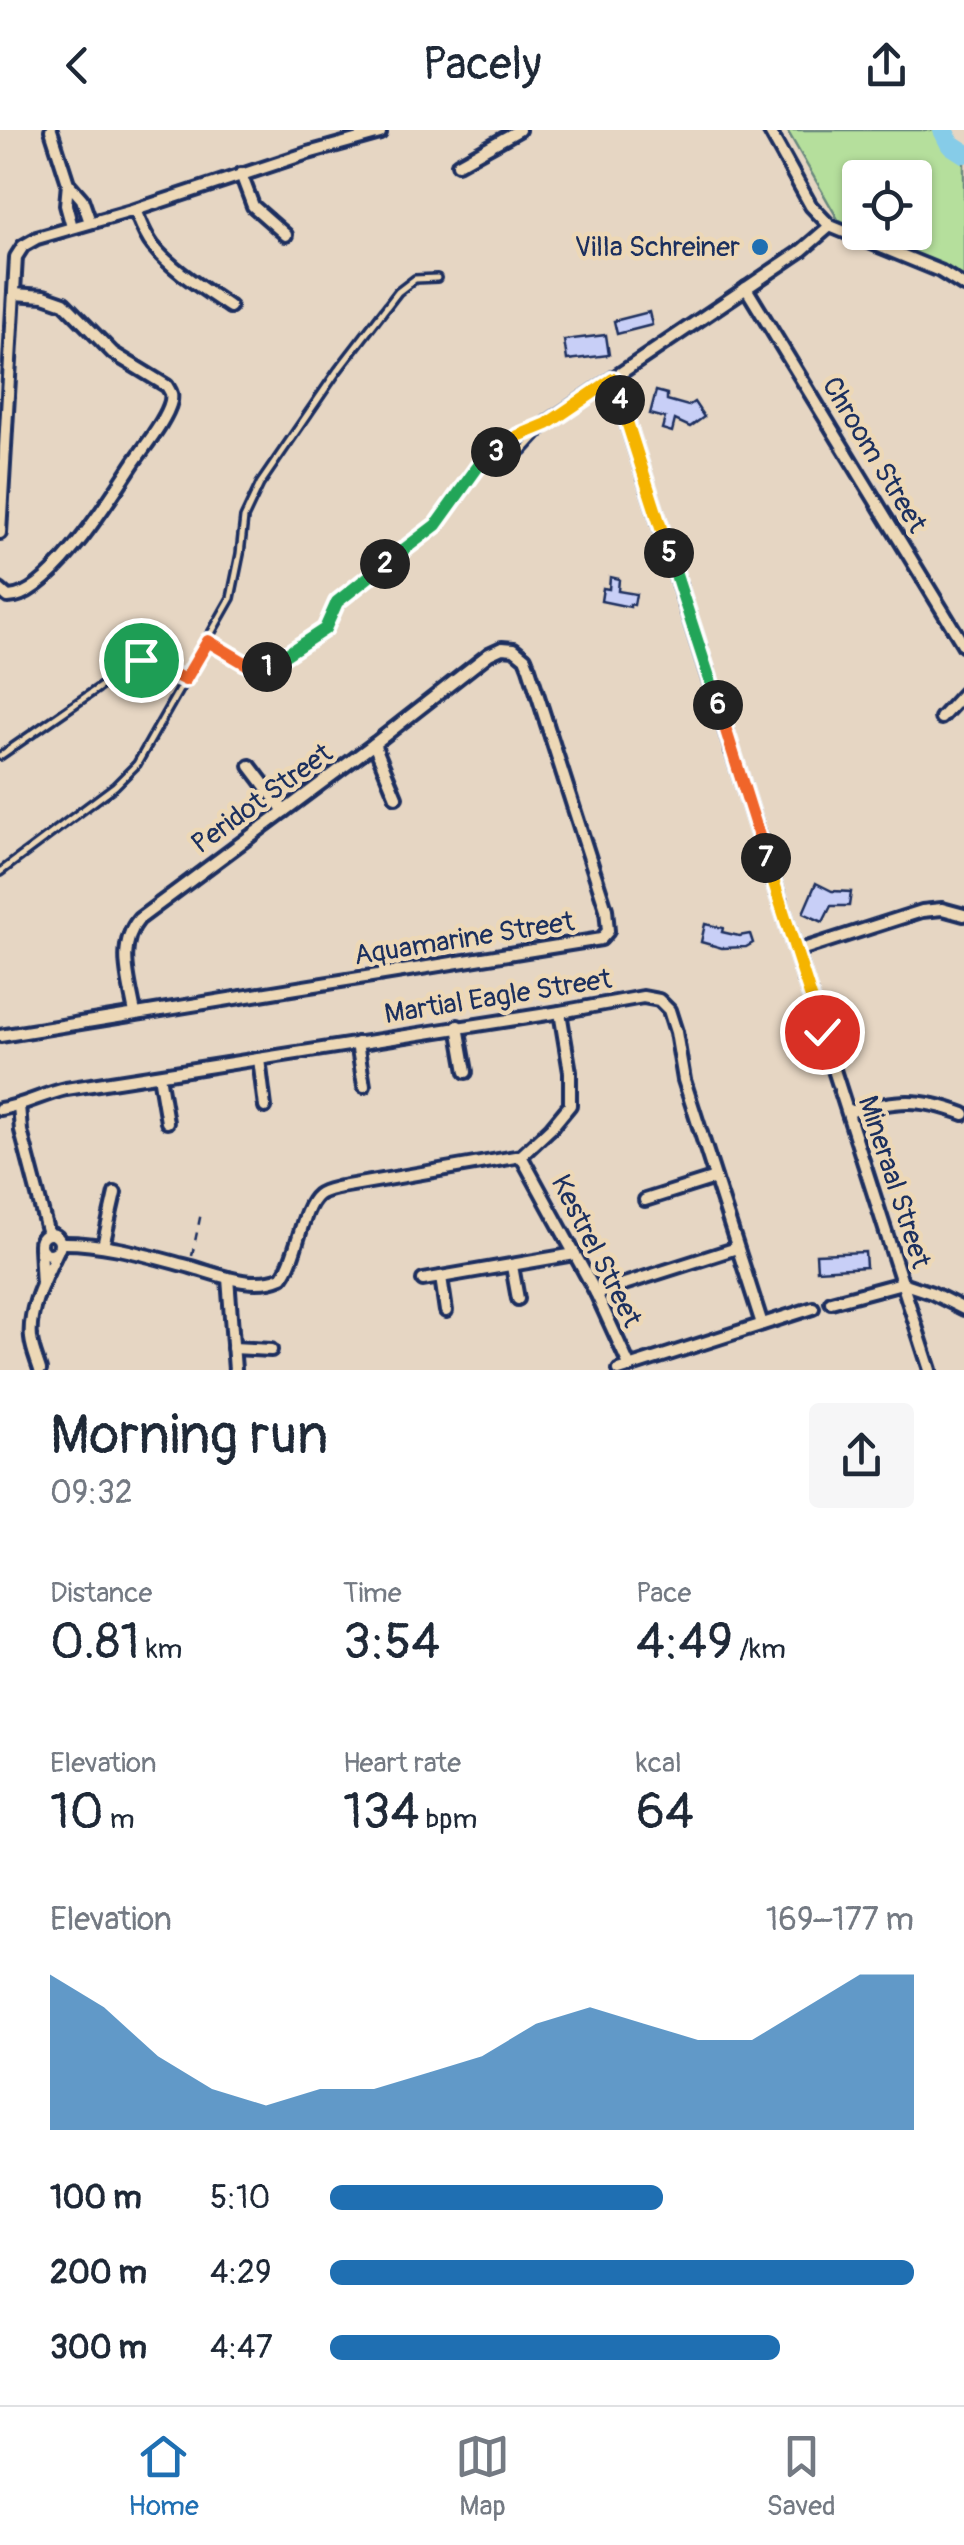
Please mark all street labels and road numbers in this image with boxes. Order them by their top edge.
street label: Chroom Street [814,371,935,540]
street label: Peridot Street [185,736,340,862]
street label: Aquamarine Street [351,904,577,974]
street label: Martial Eagle Street [382,962,615,1032]
street label: Mineraal Street [850,1091,939,1273]
street label: Kestrel Street [543,1169,650,1334]

